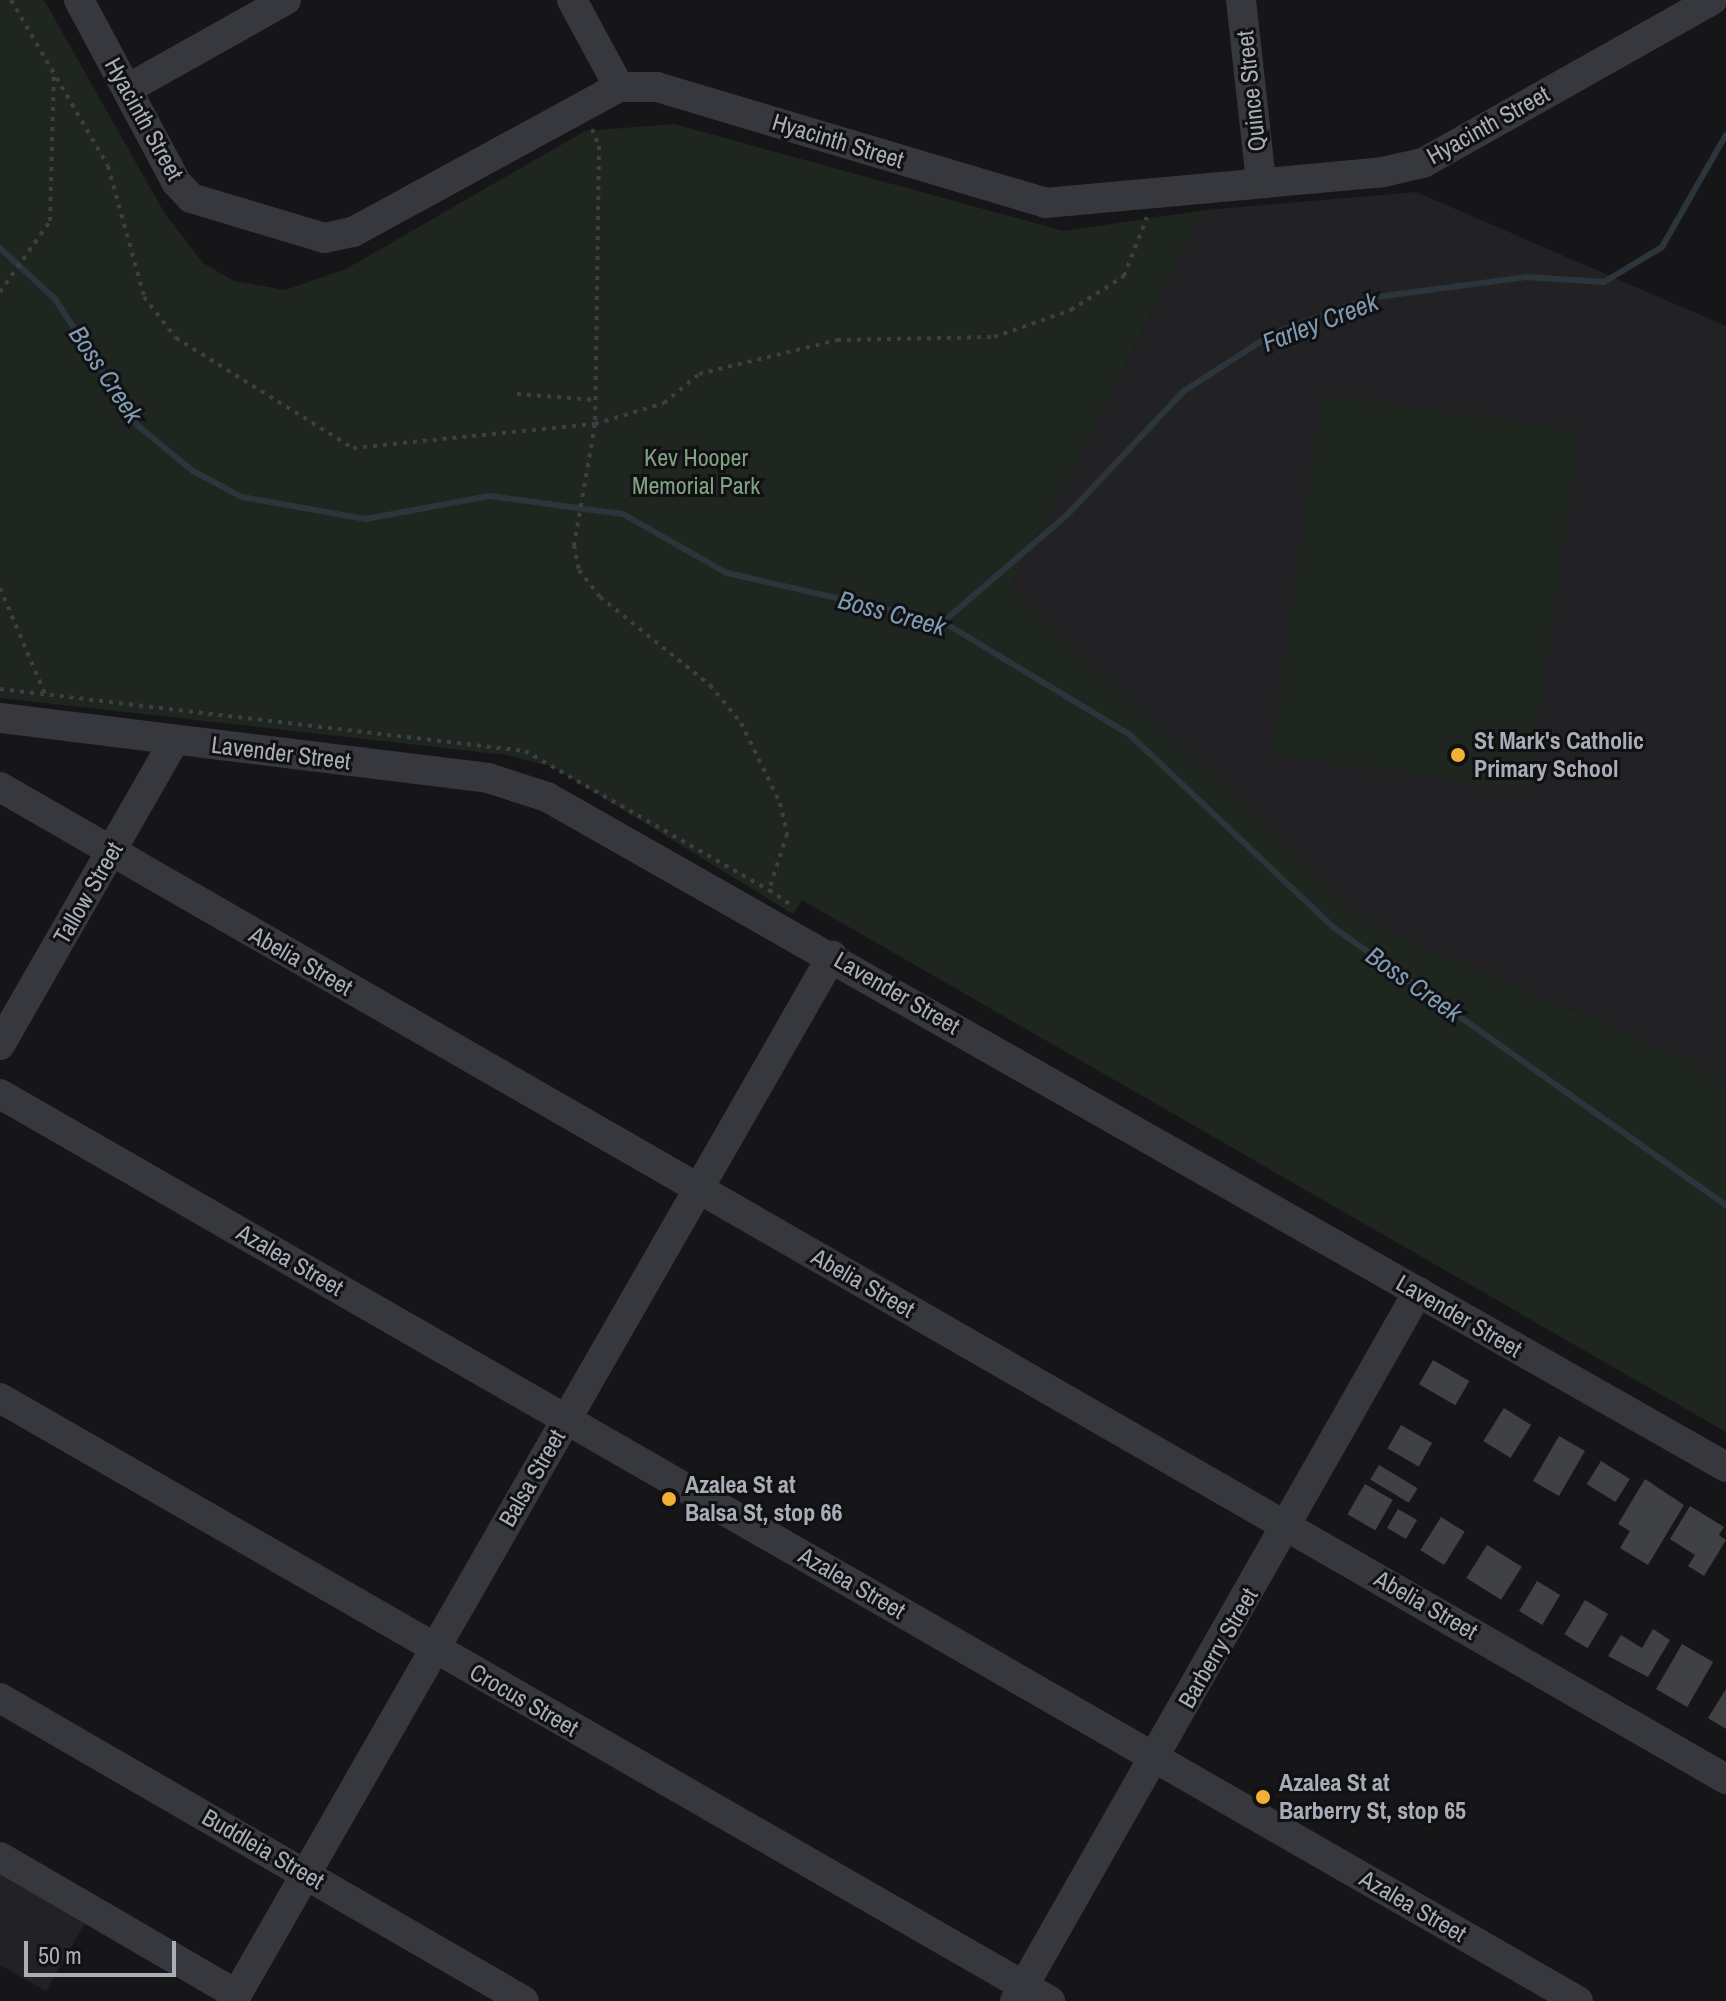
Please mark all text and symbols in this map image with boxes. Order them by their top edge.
street label: Quince Street [1230,29,1272,153]
street label: Hyacinth Street [99,53,189,185]
street label: Hyacinth Street [1422,80,1554,170]
street label: Hyacinth Street [769,107,907,175]
water label: Farley Creek [1258,286,1382,358]
water label: Boss Creek [62,320,150,428]
park label: Kev Hooper Memorial Park [632,444,760,500]
water label: Boss Creek [835,584,949,642]
place label: St Mark's Catholic Primary School [1474,727,1644,783]
street label: Lavender Street [210,730,352,776]
marker: St Mark's Catholic Primary School [1449,746,1467,764]
street label: Tallow Street [47,837,129,949]
street label: Abelia Street [245,920,357,1002]
water label: Boss Creek [1360,940,1468,1028]
street label: Lavender Street [829,946,965,1040]
street label: Azalea Street [232,1218,348,1302]
street label: Abelia Street [807,1242,919,1324]
street label: Lavender Street [1391,1269,1527,1363]
street label: Balsa Street [493,1424,571,1532]
place label: Azalea St at Balsa St, stop 66 [685,1471,843,1527]
marker: Azalea St at Balsa St, stop 66 [660,1490,678,1508]
street label: Azalea Street [794,1541,910,1625]
street label: Abelia Street [1370,1564,1482,1646]
street label: Barberry Street [1172,1583,1264,1713]
street label: Crocus Street [465,1657,583,1743]
place label: Azalea St at Barberry St, stop 65 [1279,1769,1466,1825]
marker: Azalea St at Barberry St, stop 65 [1254,1788,1272,1806]
street label: Buddleia Street [197,1803,329,1895]
street label: Azalea Street [1355,1864,1471,1948]
scale bar [28,1925,180,1975]
text: 50 m [38,1939,82,1971]

